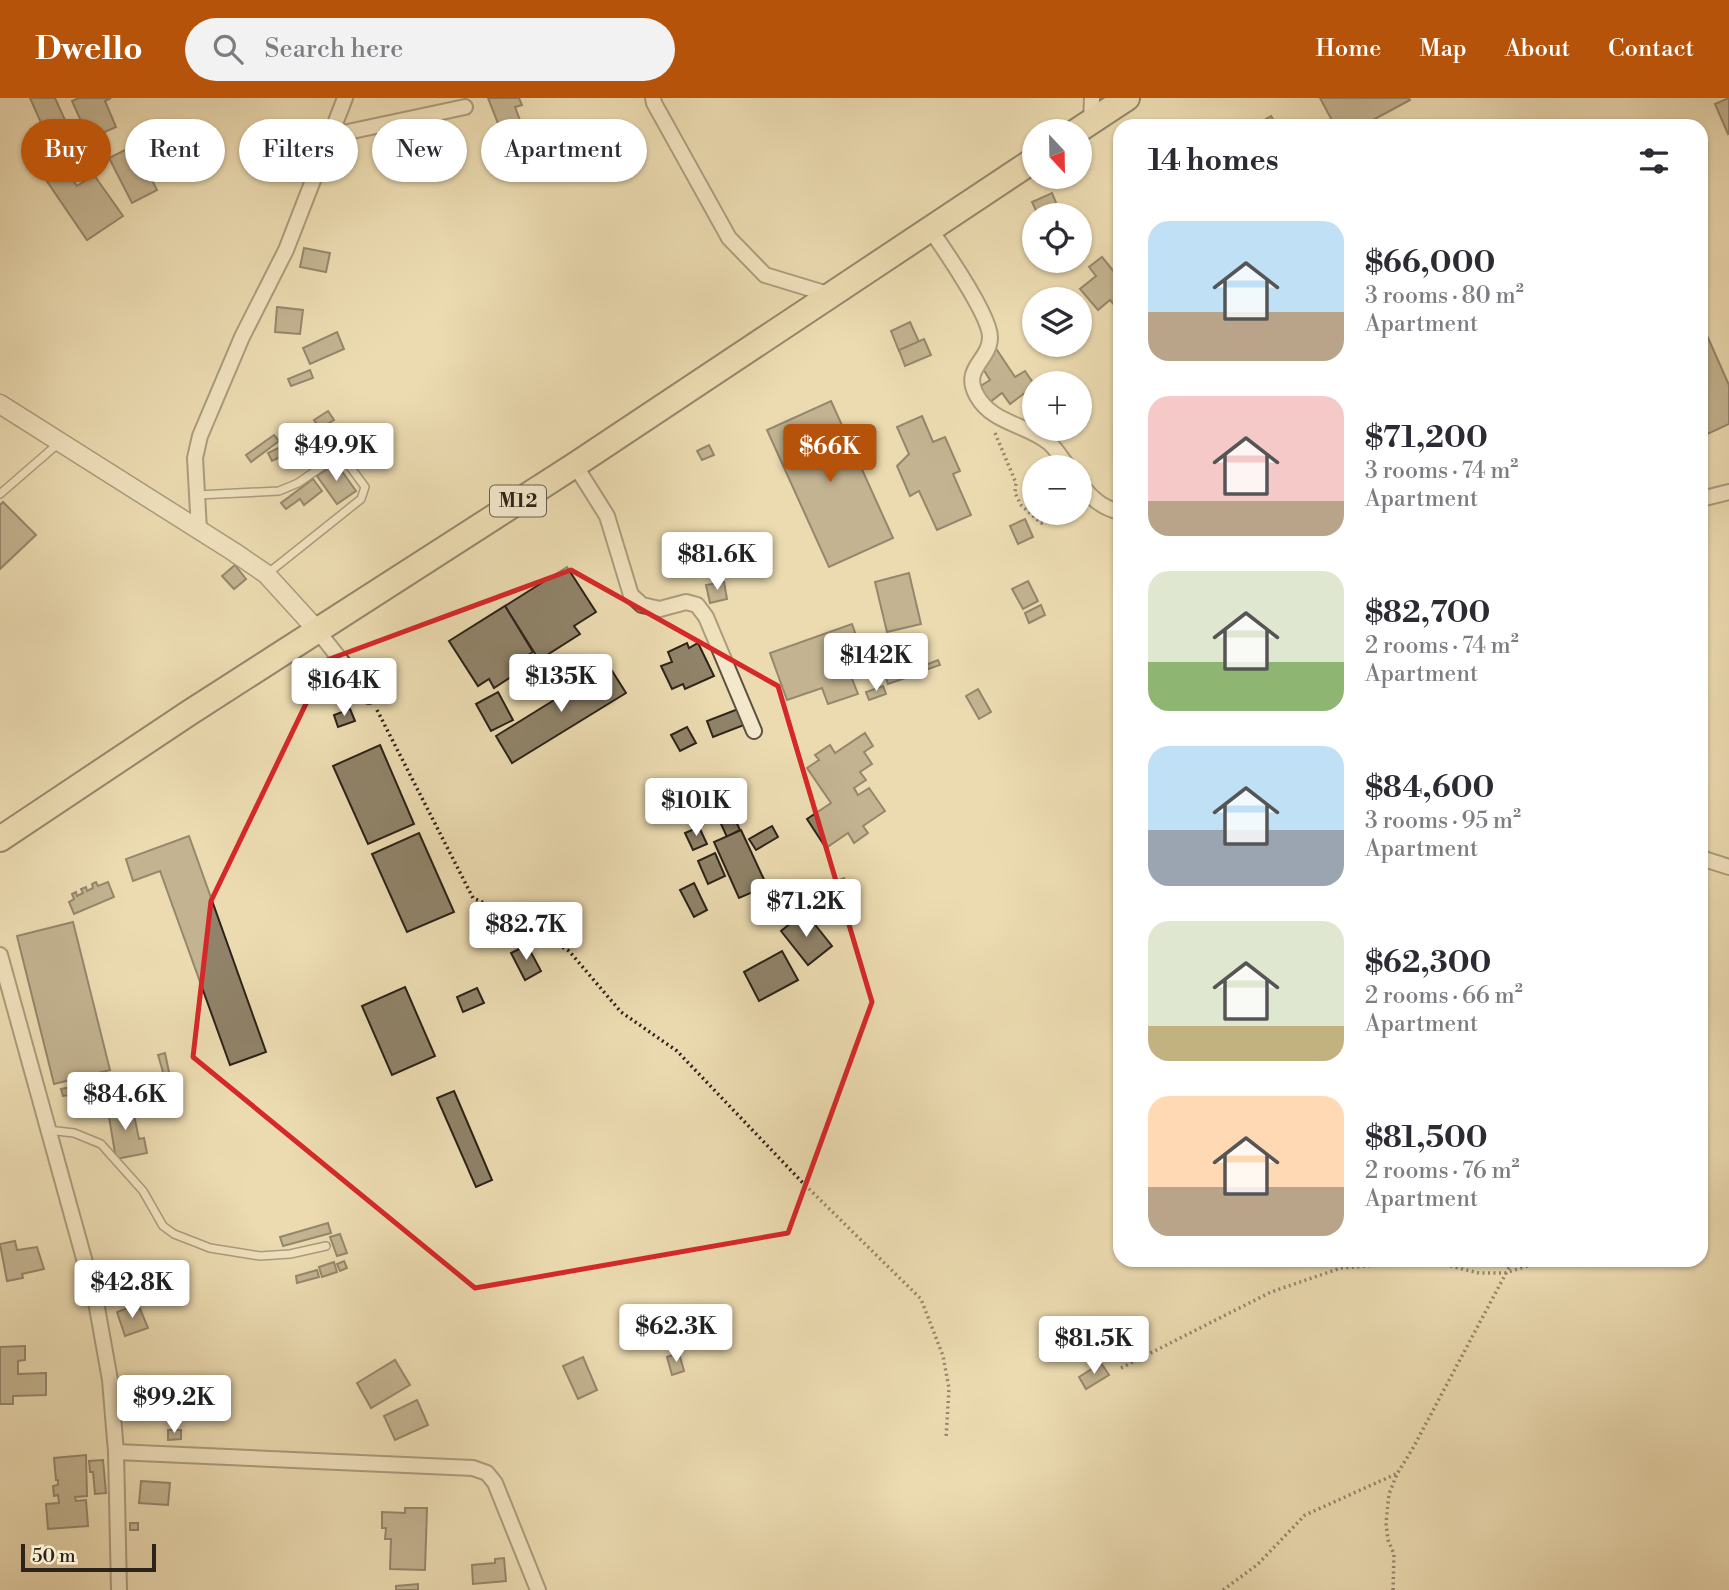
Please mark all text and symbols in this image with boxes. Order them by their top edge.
search box [185,18,675,81]
text: Dwello [35,29,143,70]
icon: search [209,30,247,68]
text: Search here [265,33,403,65]
text: Home [1316,34,1381,64]
text: Map [1419,34,1467,64]
text: About [1505,34,1570,64]
text: Contact [1608,34,1694,64]
chip: Buy [21,119,111,182]
chip: Rent [125,119,225,182]
chip: Filters [239,119,358,182]
chip: New [372,119,467,182]
chip: Apartment [481,119,647,182]
north arrow [1022,119,1092,189]
map controls [1022,119,1092,525]
text: 14 homes [1148,142,1279,180]
icon: filters [1635,142,1673,180]
button: locate [1022,203,1092,273]
text: $66,000 [1365,244,1495,282]
icon: home [1204,249,1288,333]
text: 3 rooms · 80 m² [1365,282,1524,310]
button: layers [1022,287,1092,357]
text: Apartment [1365,310,1478,338]
button: + [1022,371,1092,441]
text: $71,200 [1365,419,1488,457]
pin: $49.9K [279,424,393,483]
pin: $66K [789,424,871,484]
icon: home [1204,424,1288,508]
text: $49.9K [294,432,378,460]
text: $66K [799,433,861,461]
button: − [1022,455,1092,525]
text: 3 rooms · 74 m² [1365,457,1518,485]
text: Apartment [1365,485,1478,513]
road number: M12 [490,486,546,516]
pin: $81.6K [660,532,774,592]
text: $81.6K [678,541,756,569]
text: $82,700 [1365,594,1490,632]
icon: home [1204,599,1288,683]
text: 2 rooms · 74 m² [1365,632,1519,660]
pin: $142K [827,634,925,693]
text: $142K [840,642,912,670]
pin: $135K [512,654,610,714]
pin: $164K [295,658,393,718]
text: Apartment [1365,660,1478,688]
text: $135K [525,663,597,691]
text: $164K [308,667,380,695]
text: $84,600 [1365,769,1494,807]
icon: home [1204,774,1288,858]
pin: $101K [647,778,745,838]
text: $101K [661,787,731,815]
text: 3 rooms · 95 m² [1365,807,1521,835]
text: Apartment [1365,835,1478,863]
pin: $71.2K [749,880,863,939]
text: $71.2K [767,888,845,916]
pin: $82.7K [469,902,583,962]
text: $82.7K [485,911,567,939]
text: $62,300 [1365,944,1491,982]
icon: home [1204,949,1288,1033]
text: 2 rooms · 66 m² [1365,982,1523,1010]
text: Apartment [1365,1010,1478,1038]
pin: $84.6K [68,1072,182,1132]
text: $84.6K [83,1081,167,1109]
text: $81,500 [1365,1119,1488,1157]
icon: home [1204,1124,1288,1208]
text: 2 rooms · 76 m² [1365,1157,1520,1185]
text: Apartment [1365,1185,1478,1213]
pin: $42.8K [75,1260,189,1320]
text: $42.8K [90,1269,174,1297]
pin: $62.3K [619,1304,733,1364]
text: $62.3K [635,1313,717,1341]
pin: $81.5K [1037,1316,1151,1376]
text: $81.5K [1055,1325,1133,1353]
pin: $99.2K [117,1376,231,1435]
text: $99.2K [133,1384,215,1412]
scale bar [21,1541,156,1573]
text: 50 m [32,1544,76,1568]

